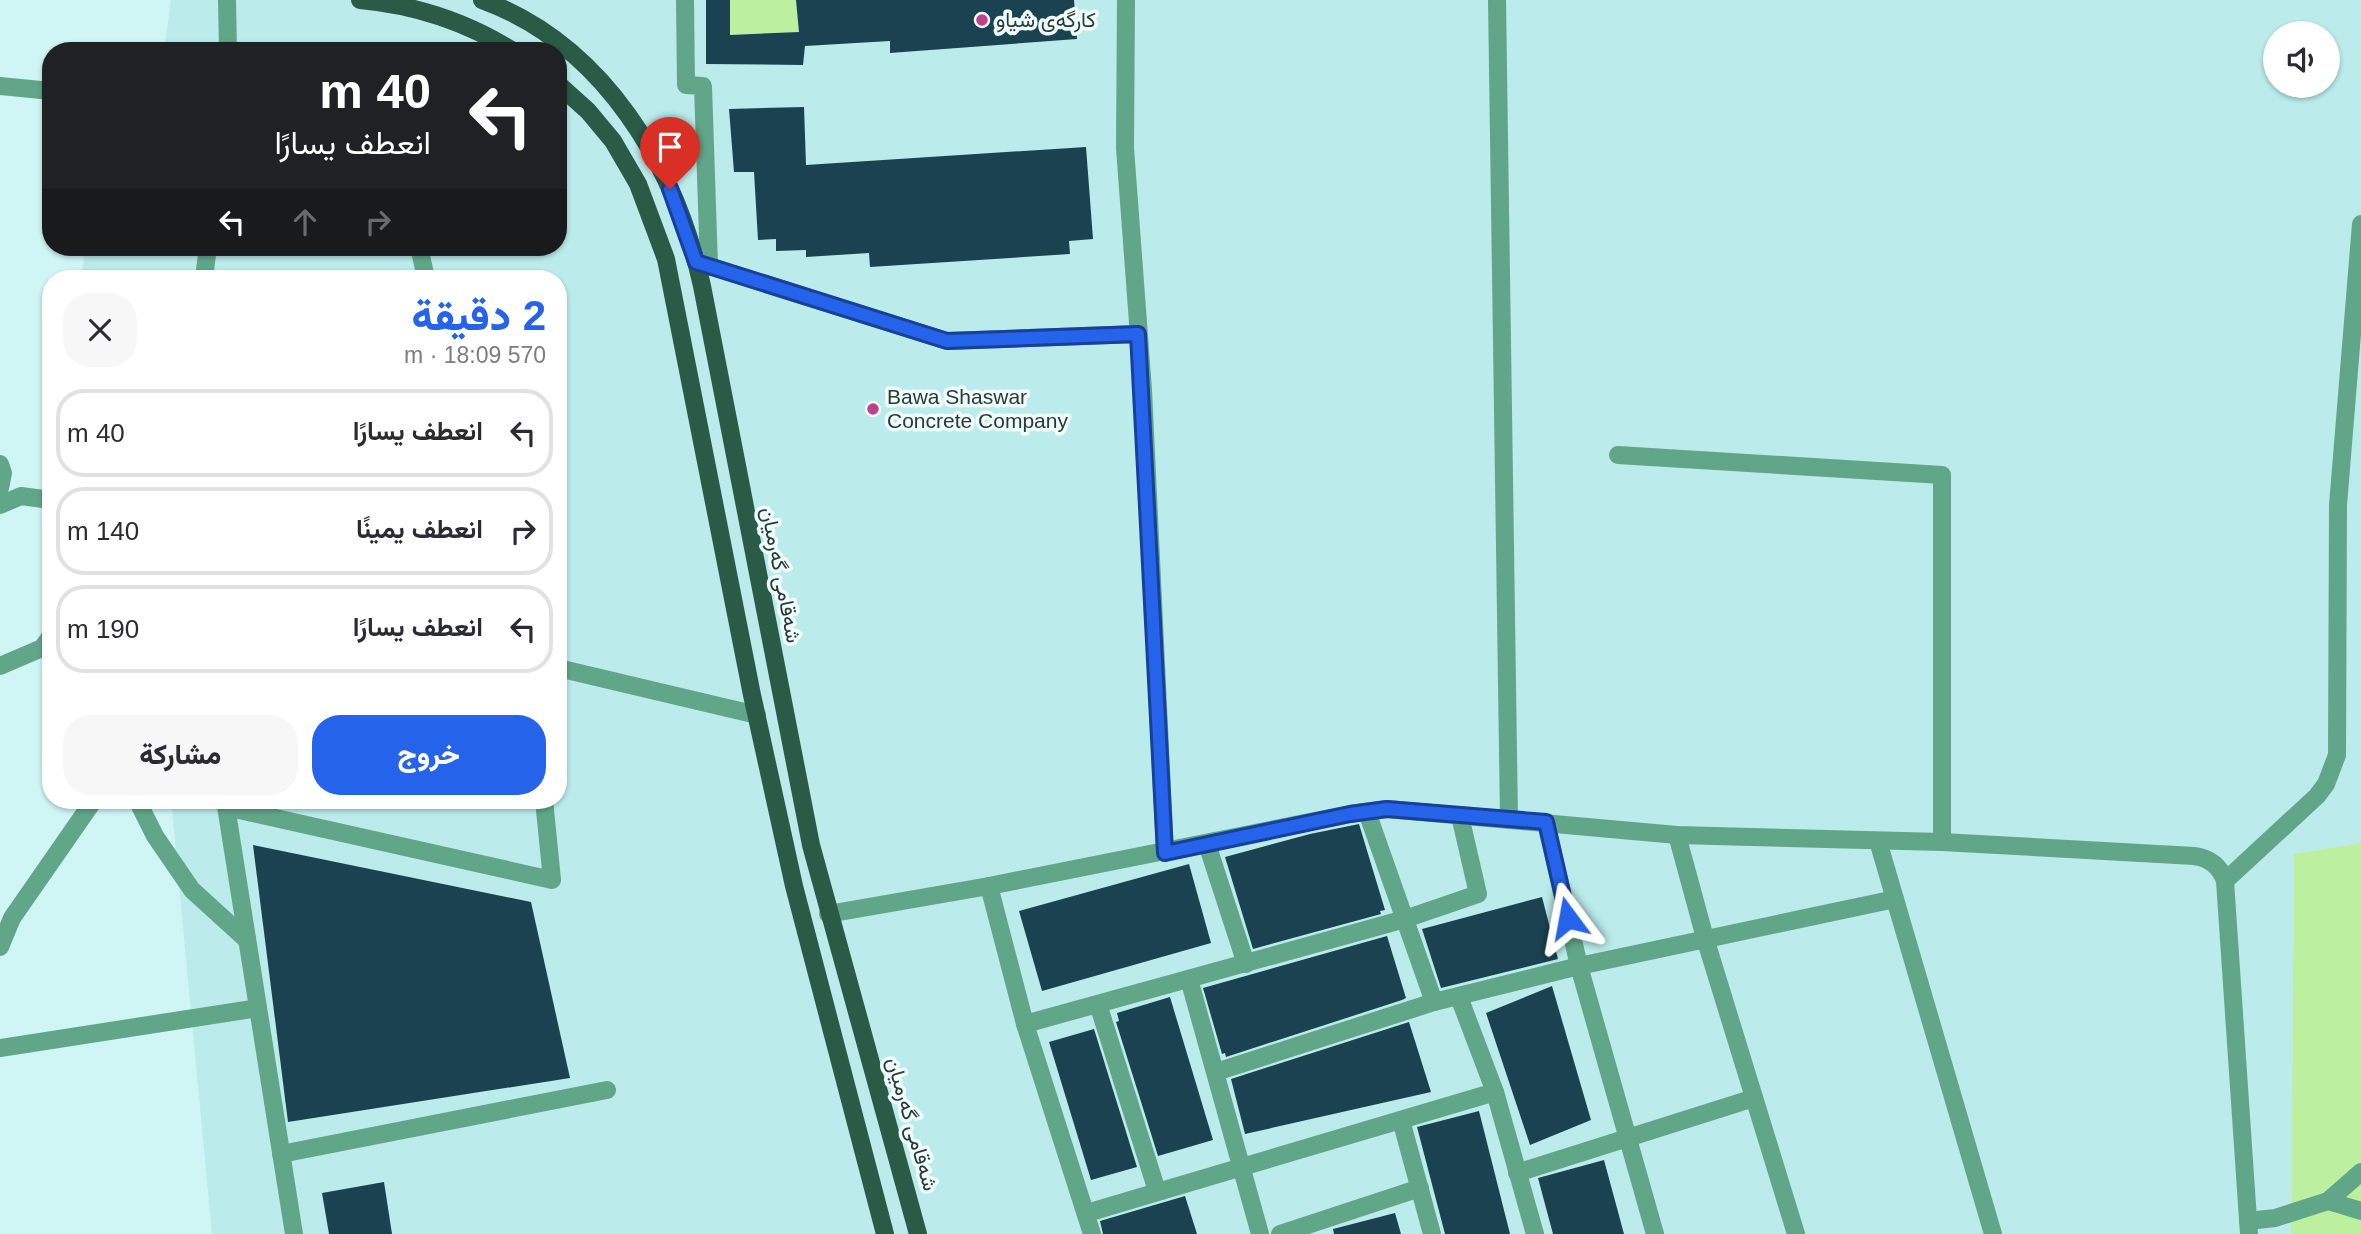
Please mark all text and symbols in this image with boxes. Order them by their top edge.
place label: کارگەی شیاو [996,8,1096,33]
marker: کارگەی شیاو [974,12,990,28]
map controls [2263,21,2340,98]
button: sound [2263,21,2340,98]
text: 40 m [319,64,431,118]
icon: left [455,70,546,161]
pin [640,117,700,189]
text: انعطف يسارًا [274,125,431,161]
icon: arrive [651,128,689,166]
icon: left [213,203,251,241]
icon: ahead [286,203,324,241]
icon: right [359,203,397,241]
text: 2 دقيقة [412,292,546,339]
button: close [63,293,137,367]
text: 570 m · 18:09 [404,342,546,368]
place label: Bawa Shaswar Concrete Company [887,385,1068,432]
marker: Bawa Shaswar Concrete Company [865,401,881,417]
icon: left [504,414,542,452]
text: انعطف يسارًا [353,416,483,446]
text: 40 m [67,418,125,448]
street label: شەقامی گەرمیان [755,505,806,645]
icon: right [504,512,542,550]
text: انعطف يمينًا [356,514,483,544]
text: 140 m [67,516,139,546]
icon: left [504,610,542,648]
text: انعطف يسارًا [353,612,483,642]
text: 190 m [67,614,139,644]
button: مشاركة [63,715,298,795]
button: خروج [312,715,546,795]
position arrow [1531,881,1605,955]
street label: شەقامی گەرمیان [880,1054,943,1194]

